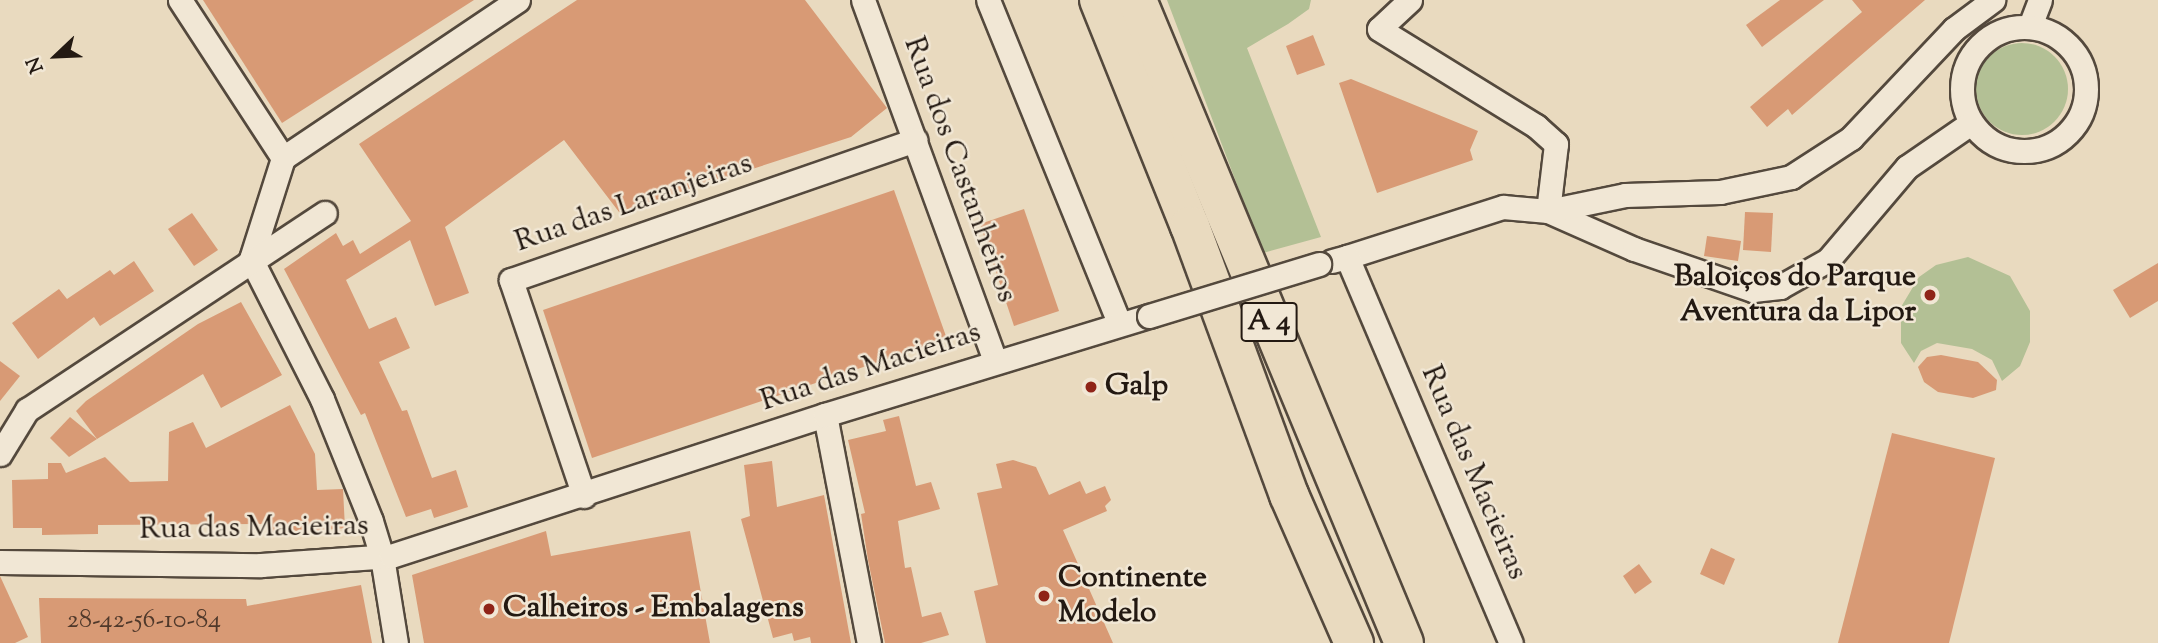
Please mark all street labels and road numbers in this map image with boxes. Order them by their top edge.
street label: Rua dos Castanheiros [894,32,1024,308]
street label: Rua das Laranjeiras [511,147,757,261]
road number: A 4 [1239,298,1299,346]
street label: Rua das Macieiras [756,315,986,421]
street label: Rua das Macieiras [1412,360,1534,586]
street label: Rua das Macieiras [139,509,369,549]

